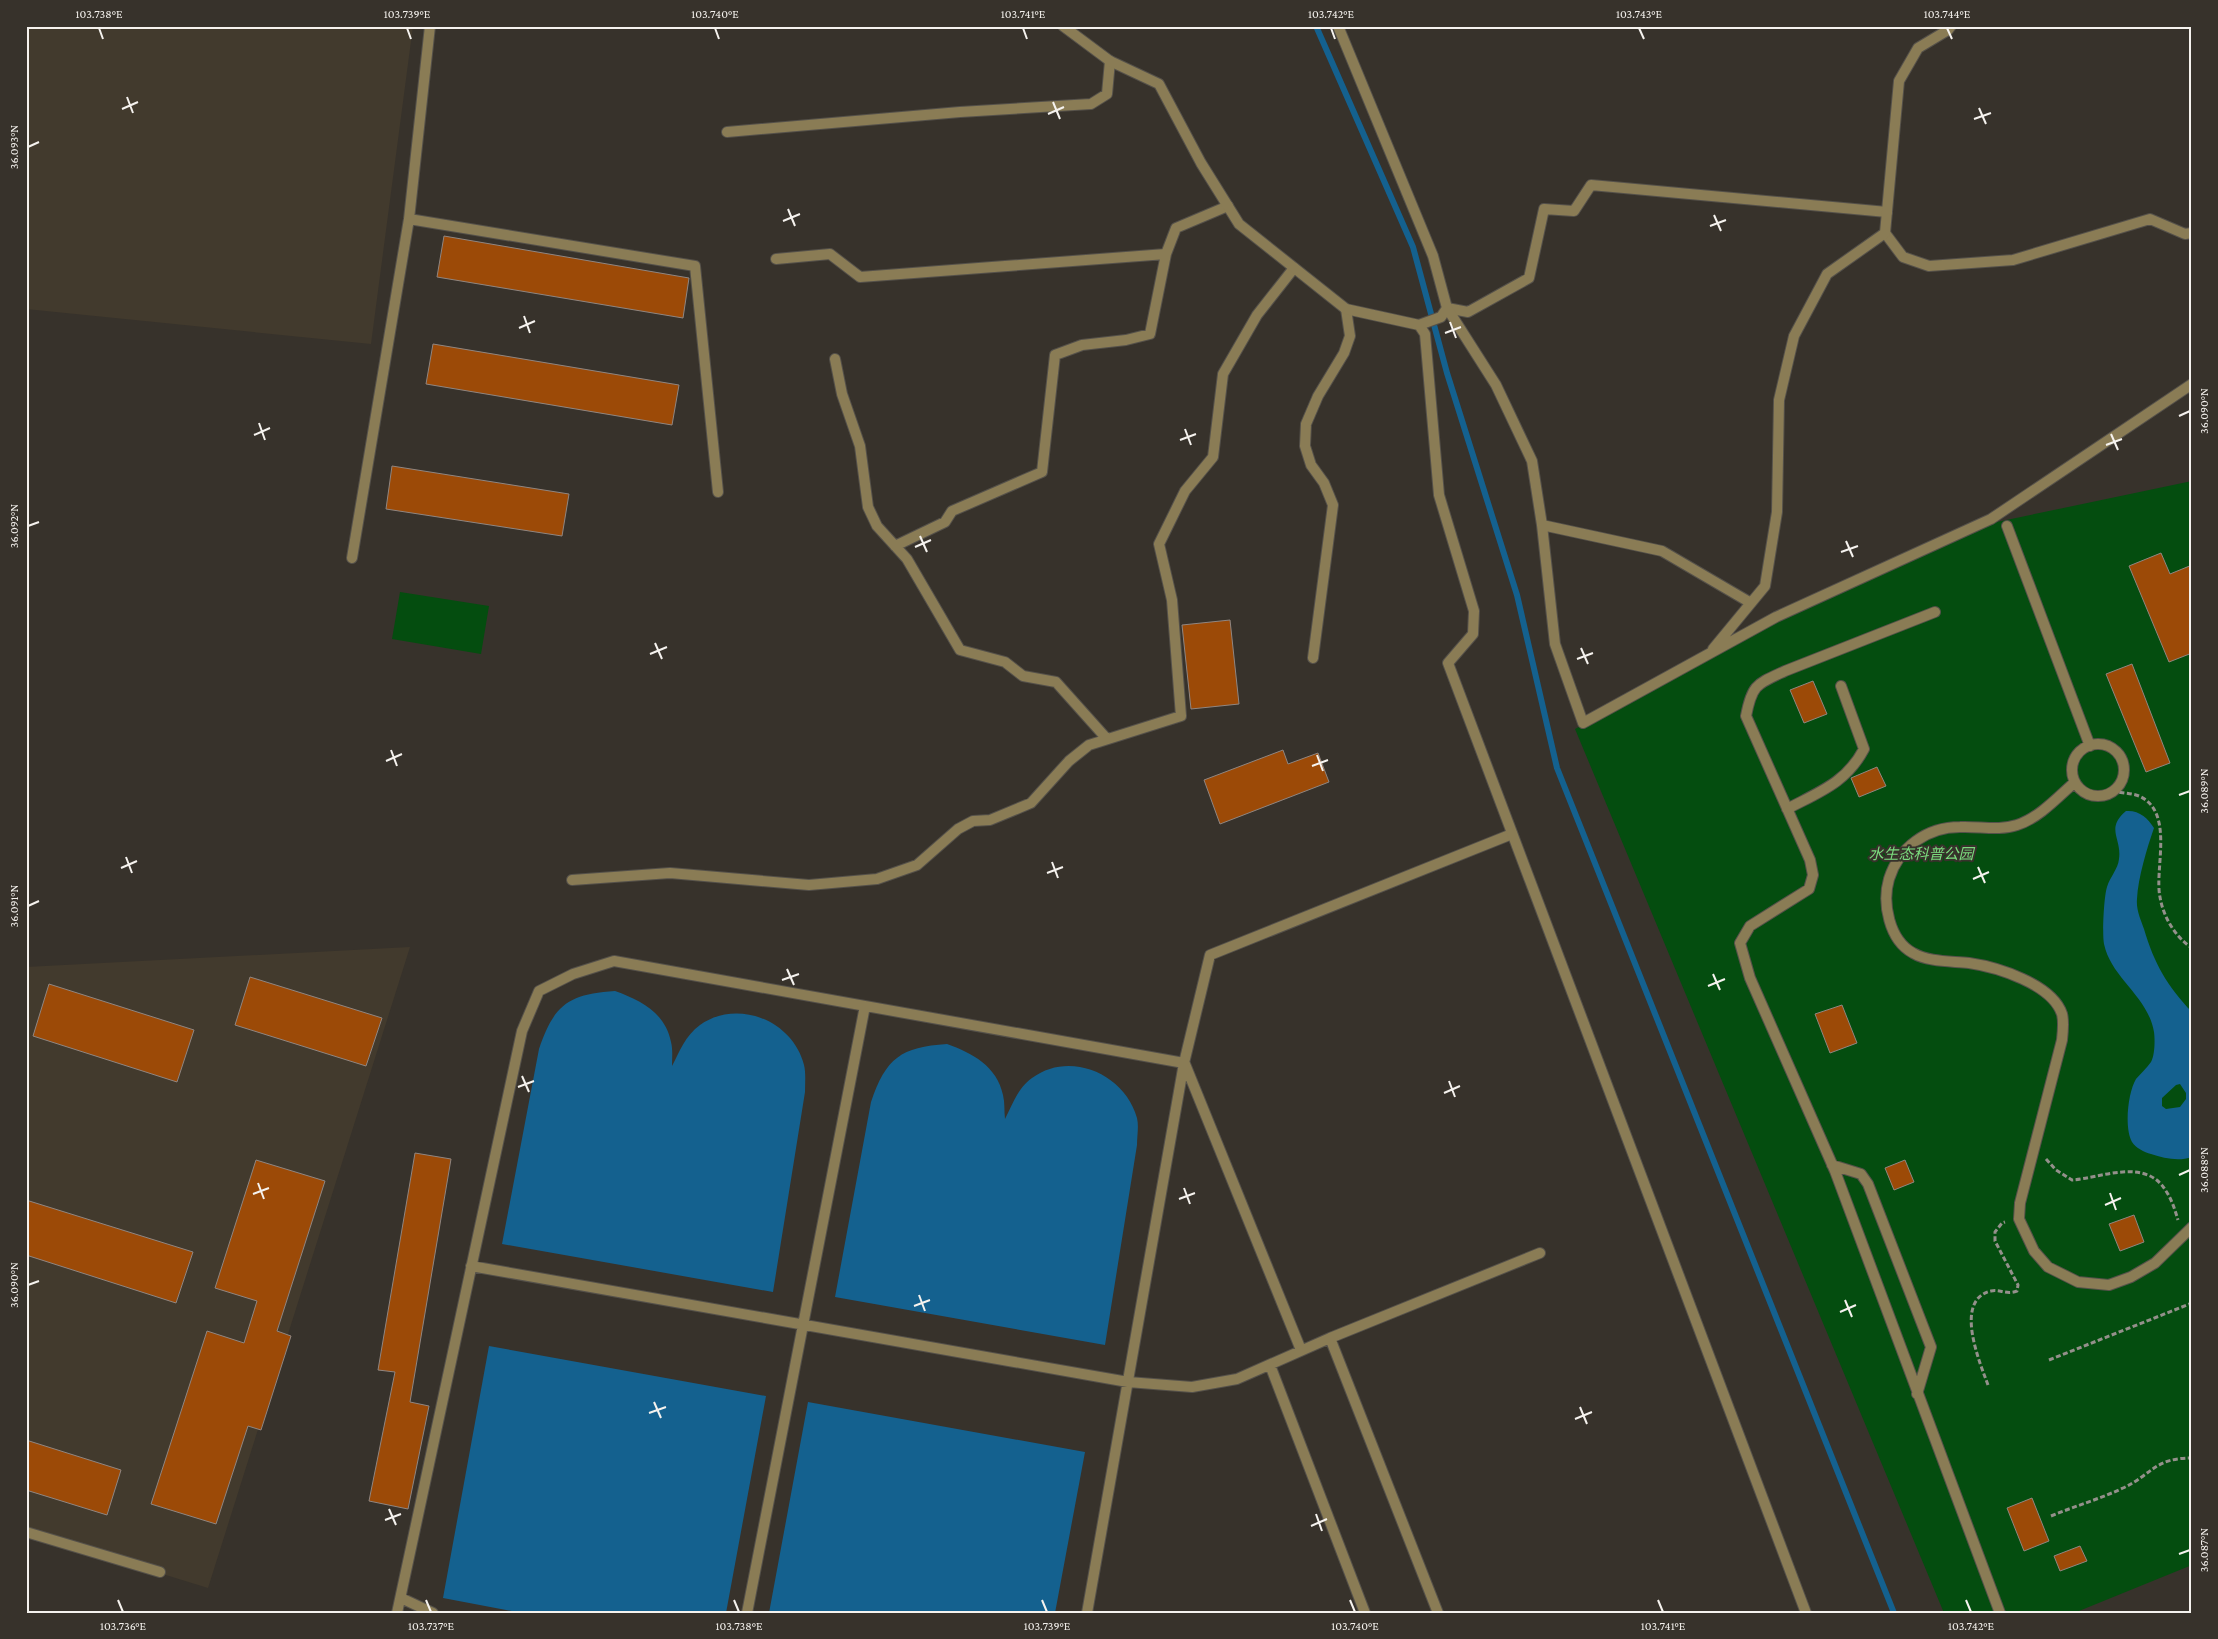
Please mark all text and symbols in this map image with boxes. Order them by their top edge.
text: 103.738°E [76,7,123,21]
text: 103.739°E [384,7,431,21]
text: 103.740°E [691,7,739,21]
text: 103.741°E [1001,7,1046,21]
text: 103.742°E [1308,7,1354,21]
text: 103.743°E [1616,7,1663,21]
text: 103.744°E [1924,7,1971,21]
text: 36.093°N [7,125,21,169]
text: 36.090°N [2197,388,2211,434]
text: 36.092°N [7,504,21,548]
text: 36.089°N [2197,768,2211,814]
park label: 水生态科普公园 [1868,846,1975,862]
text: 36.091°N [7,884,21,927]
text: 36.088°N [2197,1147,2211,1193]
text: 36.090°N [7,1262,21,1308]
text: 36.087°N [2197,1528,2211,1572]
text: 103.736°E [100,1619,147,1633]
text: 103.737°E [408,1619,454,1633]
text: 103.738°E [716,1619,763,1633]
text: 103.739°E [1024,1619,1071,1633]
text: 103.740°E [1331,1619,1379,1633]
text: 103.741°E [1641,1619,1686,1633]
text: 103.742°E [1948,1619,1994,1633]

